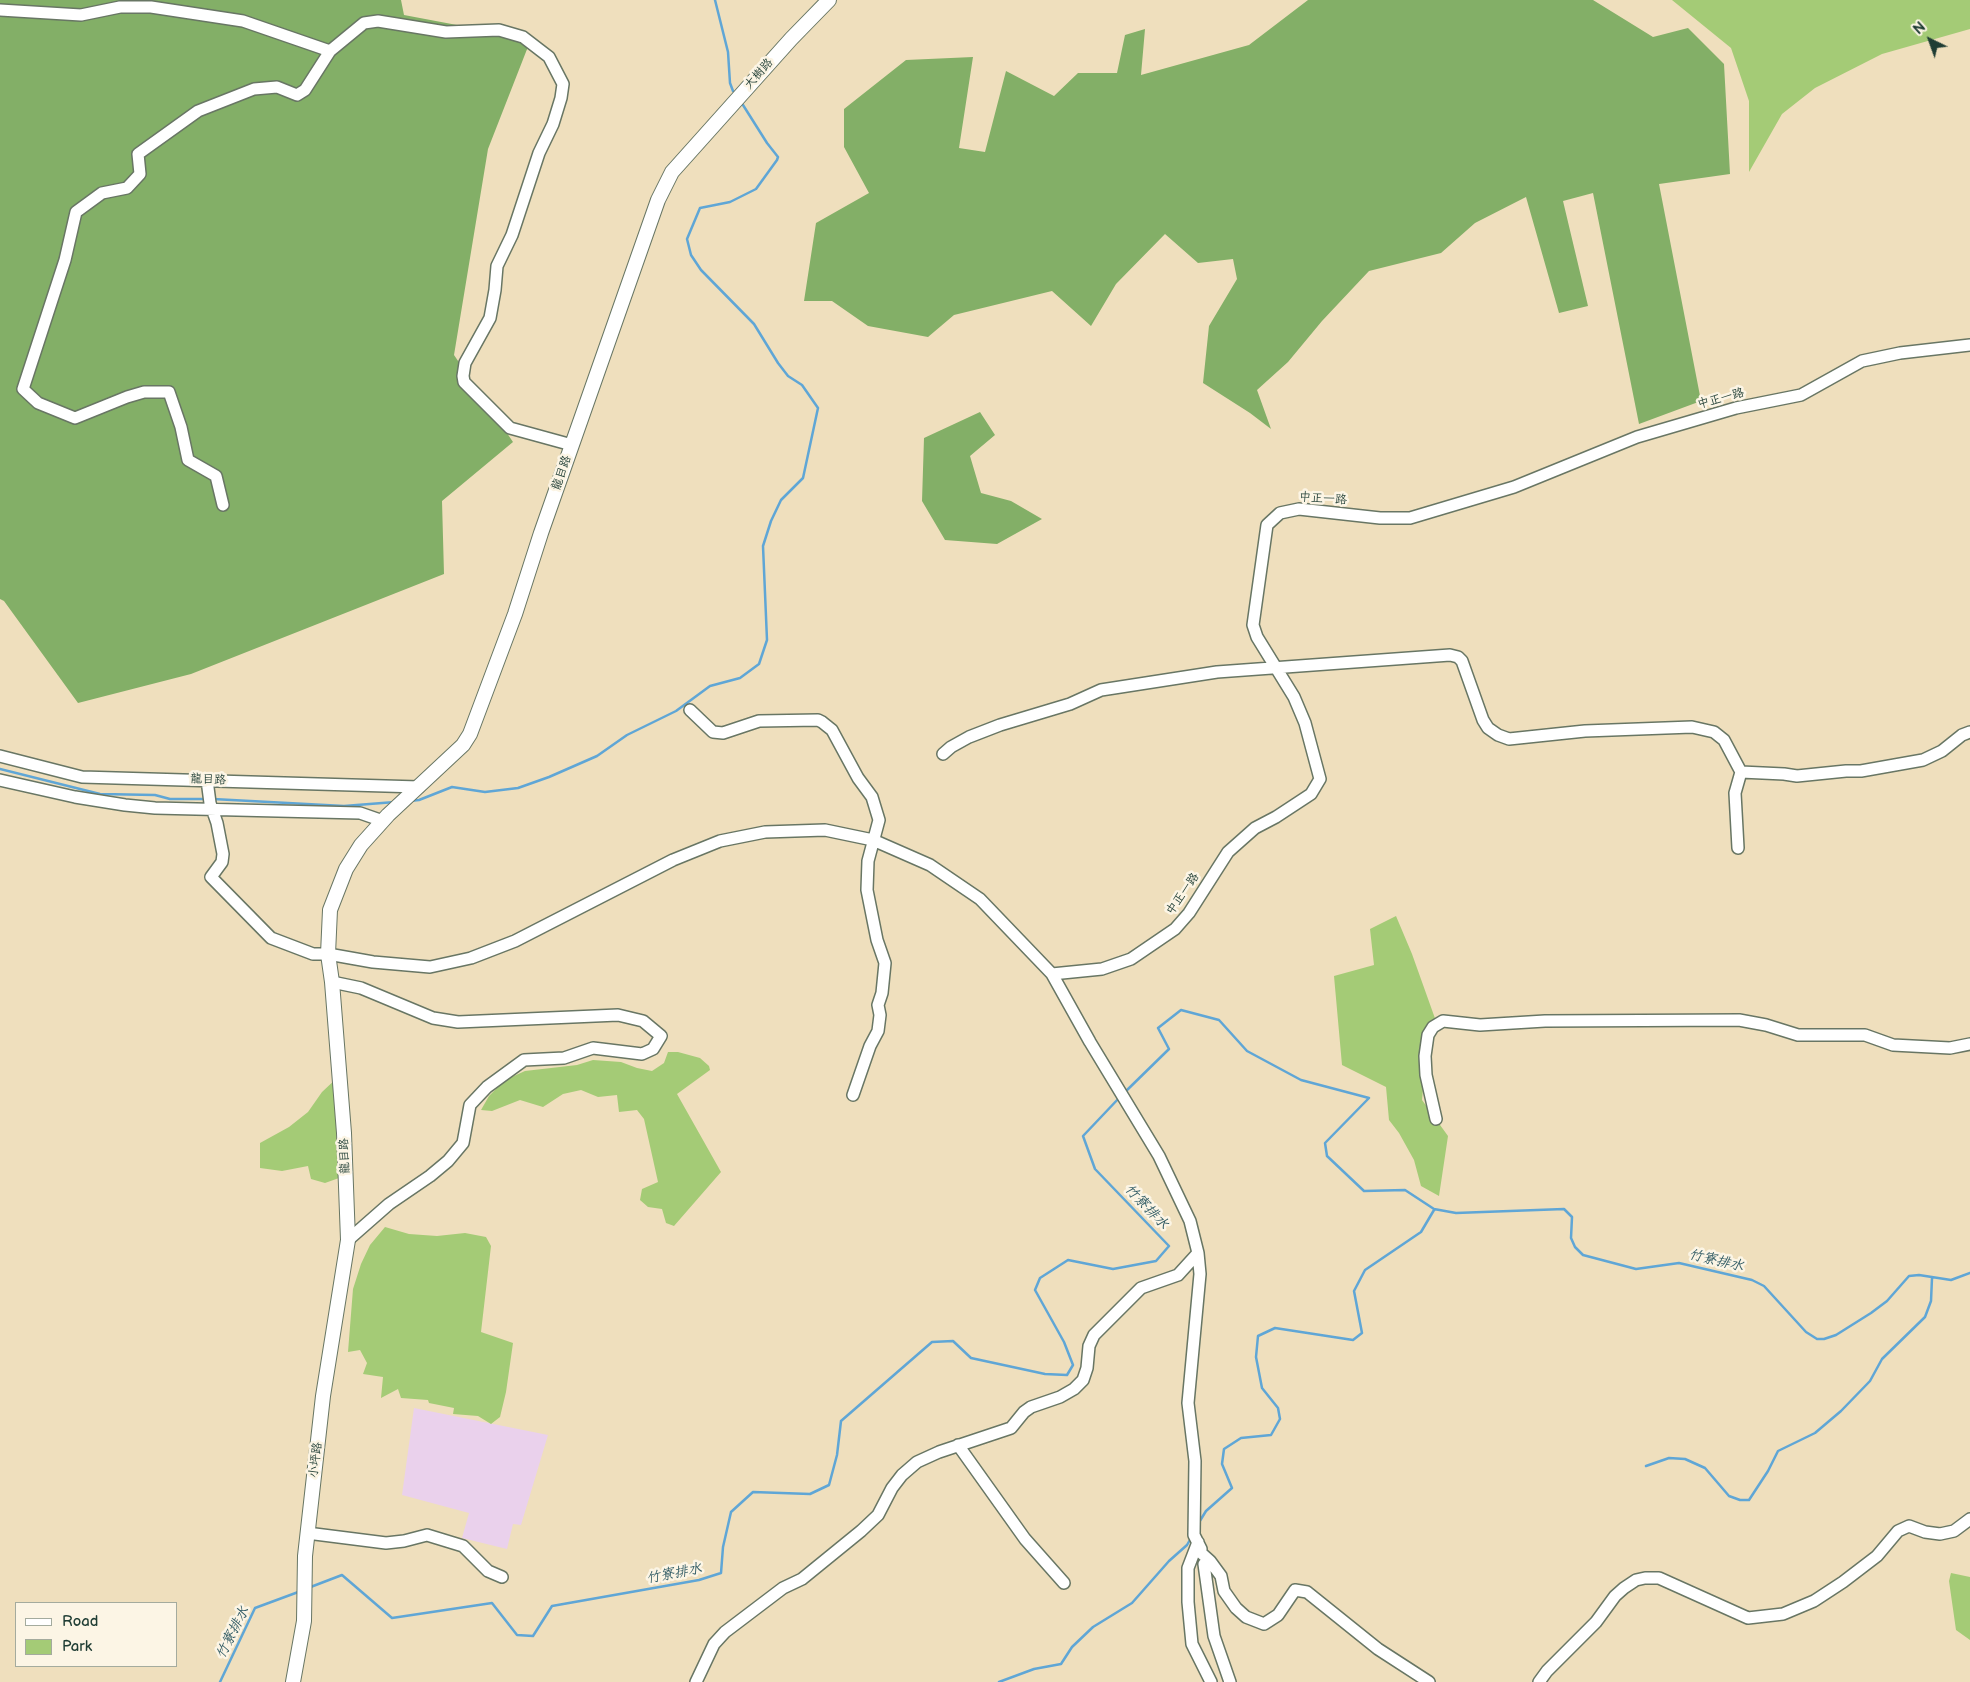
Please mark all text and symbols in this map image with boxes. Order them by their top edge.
north arrow [1905,15,1955,65]
text: N [1910,19,1929,38]
street label: 大樹路 [742,56,776,92]
street label: 中正一路 [1696,386,1746,412]
street label: 龍目路 [549,454,575,492]
street label: 中正一路 [1299,490,1347,508]
street label: 龍目路 [190,772,226,788]
street label: 中正一路 [1163,870,1203,918]
street label: 龍目路 [337,1138,353,1174]
water label: 竹寮排水 [1121,1181,1171,1233]
water label: 竹寮排水 [1687,1247,1745,1275]
street label: 小坪路 [307,1441,325,1479]
water label: 竹寮排水 [645,1560,703,1588]
legend [15,1602,178,1667]
water label: 竹寮排水 [213,1604,253,1662]
text: Road [62,1612,98,1631]
text: Park [62,1637,92,1656]

